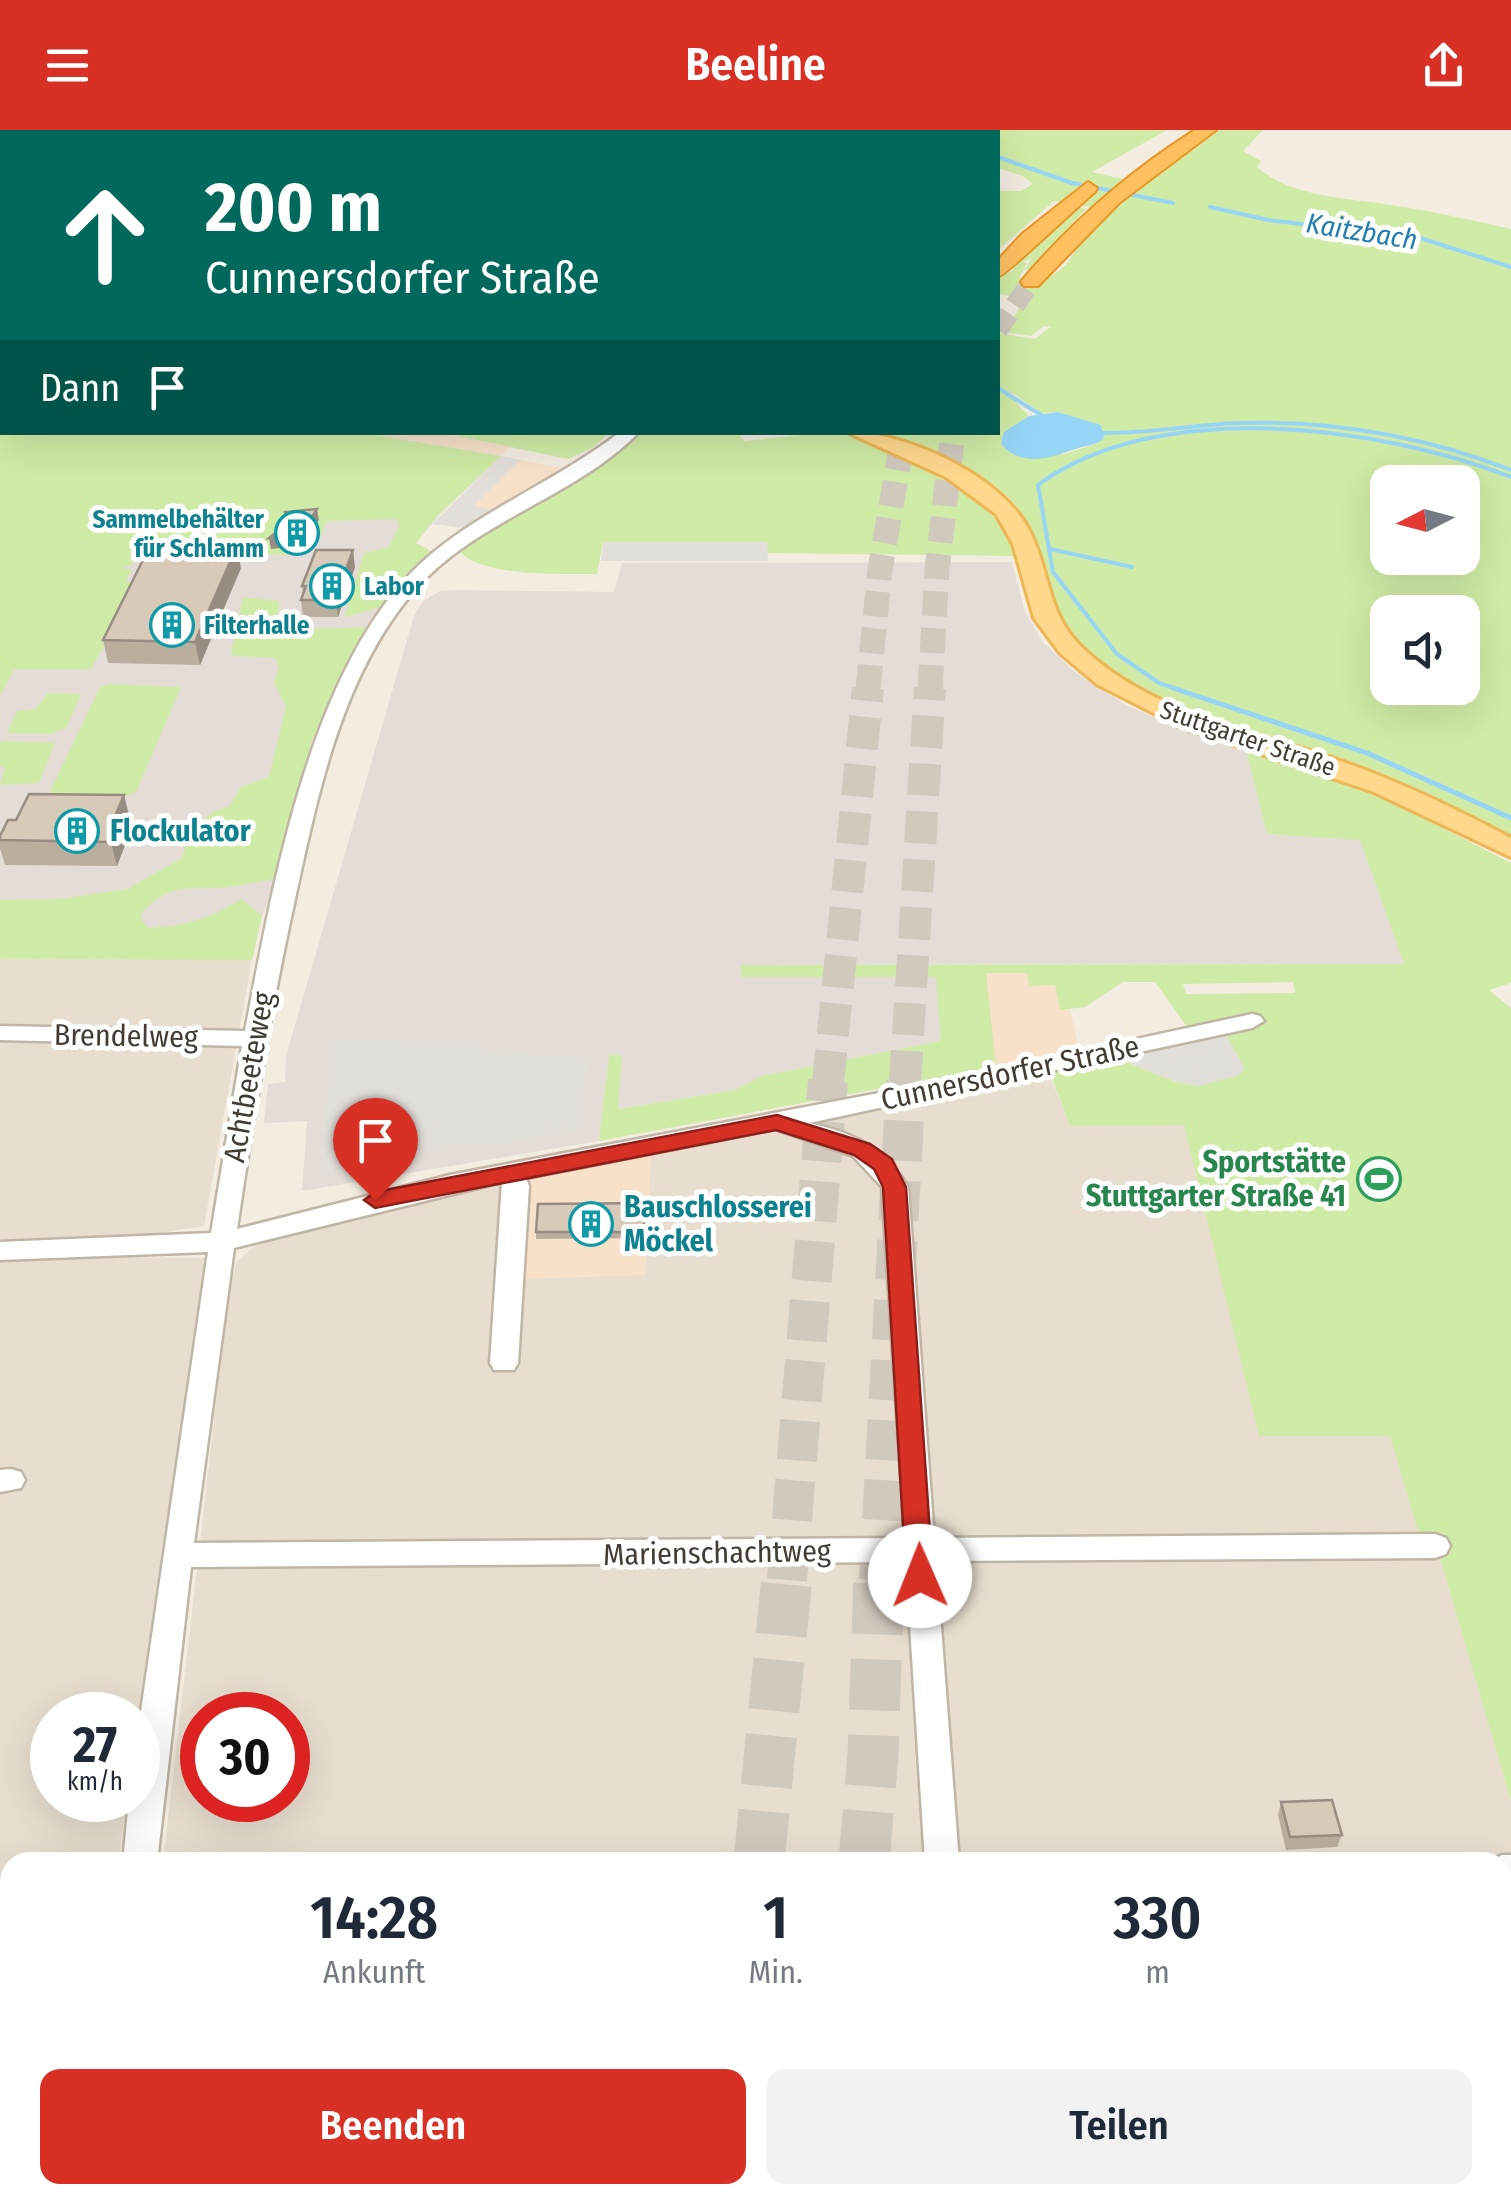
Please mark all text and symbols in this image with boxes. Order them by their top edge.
icon: menu [40,38,95,93]
text: Beeline [685,38,826,92]
icon: share [1416,38,1471,93]
text: 200 m [205,166,382,250]
icon: ahead [40,170,170,300]
water label: Kaitzbach [1304,206,1420,257]
text: Cunnersdorfer Straße [205,251,600,305]
icon: arrive [140,360,195,415]
text: Dann [40,365,120,411]
north arrow [1370,465,1480,575]
map controls [1370,465,1480,705]
place label: Sammelbehälter für Schlamm [92,505,265,564]
building icon: Sammelbehälter für Schlamm [274,510,320,556]
building icon: Labor [309,563,355,609]
place label: Labor [364,572,425,602]
button: sound [1370,595,1480,705]
building icon: Filterhalle [149,602,195,648]
place label: Filterhalle [204,611,310,641]
street label: Stuttgarter Straße [1156,695,1339,783]
building icon: Flockulator [54,808,100,854]
place label: Flockulator [110,813,252,849]
street label: Achtbeeteweg [216,988,282,1165]
street label: Brendelweg [54,1017,199,1055]
street label: Cunnersdorfer Straße [878,1028,1142,1118]
pin [333,1098,418,1201]
icon: arrive [348,1113,403,1168]
place label: Sportstätte Stuttgarter Straße 41 [1086,1144,1346,1214]
sports icon: Sportstätte Stuttgarter Straße 41 [1356,1156,1402,1202]
place label: Bauschlosserei Möckel [624,1189,812,1259]
building icon: Bauschlosserei Möckel [568,1201,614,1247]
position arrow [868,1524,972,1628]
street label: Marienschachtweg [603,1533,832,1573]
speed limit sign: 30 [180,1692,310,1822]
text: 27 [73,1715,117,1775]
text: km/h [67,1767,123,1797]
text: 14:28 [310,1882,438,1954]
text: 1 [763,1882,788,1954]
text: 330 [1113,1882,1202,1954]
text: Ankunft [323,1953,425,1991]
text: Min. [748,1953,803,1991]
text: m [1145,1953,1170,1991]
button: Beenden [40,2069,746,2184]
button: Teilen [766,2069,1472,2184]

